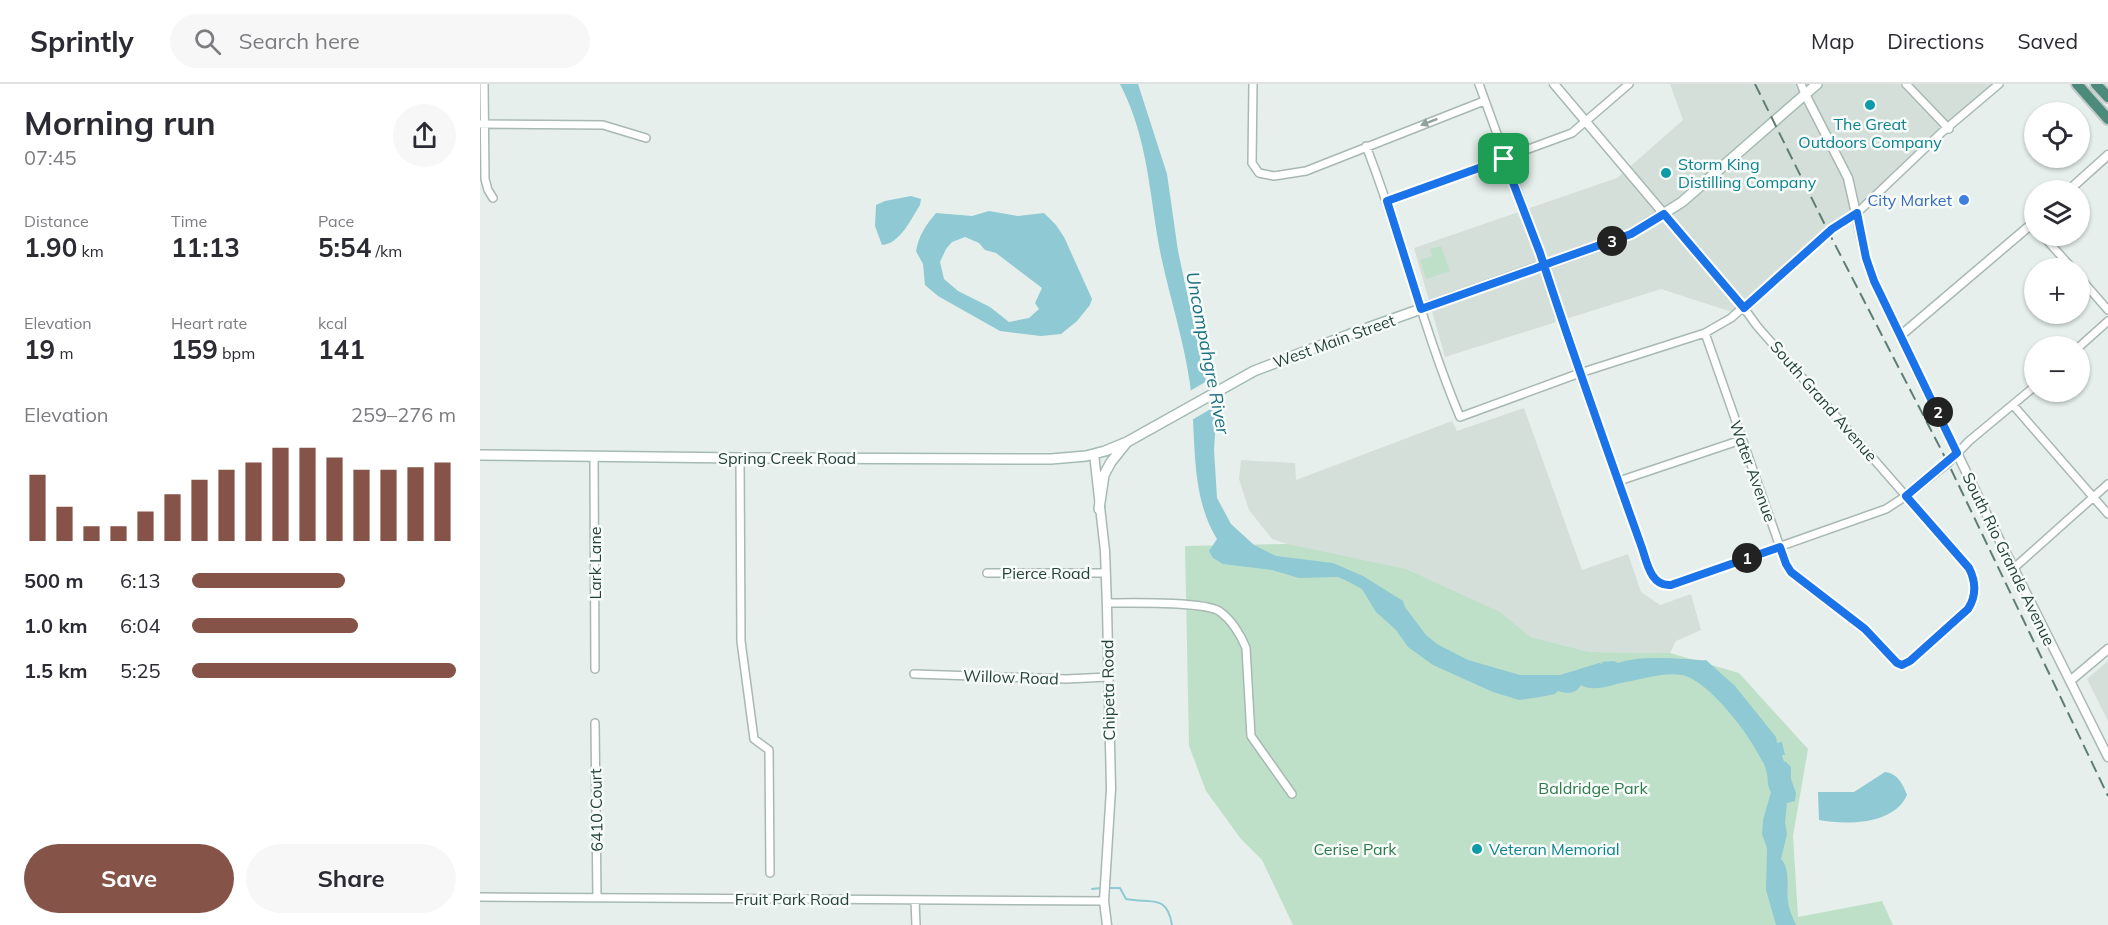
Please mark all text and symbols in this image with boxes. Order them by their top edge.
search box [170,14,590,68]
text: Sprintly [30,24,134,59]
icon: search [191,25,224,58]
text: Search here [239,27,360,55]
text: Map [1811,28,1854,54]
text: Directions [1887,28,1984,54]
text: Saved [2017,28,2078,54]
marker: The Great Outdoors Company [1863,98,1877,112]
text: Morning run [24,102,216,143]
map controls [2024,102,2090,402]
button: locate [2024,102,2090,168]
button: share [393,104,456,167]
place label: The Great Outdoors Company [1798,114,1942,152]
one-way arrow [1420,117,1438,127]
pin [1478,133,1529,184]
icon: arrive [1487,142,1520,175]
text: 07:45 [24,145,77,170]
place label: Storm King Distilling Company [1678,154,1817,192]
marker: Storm King Distilling Company [1659,166,1673,180]
button: layers [2024,180,2090,246]
place label: City Market [1867,190,1952,210]
marker: City Market [1957,193,1971,207]
text: Distance [24,211,89,231]
text: Time [171,211,207,231]
text: Pace [318,211,354,231]
pin: 3 [1597,226,1627,256]
text: 1.90 [24,231,77,264]
text: 11:13 [171,231,240,264]
text: 5:54 [318,231,371,264]
text: 3 [1607,231,1617,251]
text: km [77,241,104,261]
text: /km [371,241,402,261]
button: + [2024,258,2090,324]
water label: Uncompahgre River [1181,270,1235,438]
street label: West Main Street [1270,310,1398,372]
text: Elevation [24,313,92,333]
text: Heart rate [171,313,247,333]
text: kcal [318,313,347,333]
text: 19 [24,333,55,366]
text: 159 [171,333,218,366]
text: 141 [318,333,365,366]
button: − [2024,336,2090,402]
street label: South Grand Avenue [1766,337,1882,465]
text: m [55,343,73,363]
text: bpm [218,343,255,363]
pin: 2 [1923,397,1953,427]
text: Elevation [24,402,109,427]
text: 259–276 m [351,402,456,427]
text: 2 [1933,402,1943,422]
street label: Water Avenue [1725,418,1781,524]
street label: Spring Creek Road [718,448,856,468]
street label: South Rio Grande Avenue [1958,469,2060,649]
street label: Lark Lane [585,527,605,599]
pin: 1 [1732,543,1762,573]
text: 1 [1742,548,1752,568]
street label: Pierce Road [1002,563,1090,583]
text: 500 m [24,568,83,593]
text: 6:13 [120,568,161,593]
text: 1.0 km [24,613,87,638]
text: 6:04 [120,613,161,638]
street label: Chipeta Road [1097,639,1119,741]
text: 1.5 km [24,658,87,683]
text: 5:25 [120,658,161,683]
street label: Willow Road [963,665,1059,689]
street label: 6410 Court [585,768,607,852]
park label: Baldridge Park [1538,778,1648,798]
park label: Cerise Park [1313,839,1397,859]
place label: Veteran Memorial [1489,839,1620,859]
marker: Veteran Memorial [1470,842,1484,856]
button: Save [24,844,234,913]
button: Share [246,844,456,913]
street label: Fruit Park Road [735,889,849,909]

